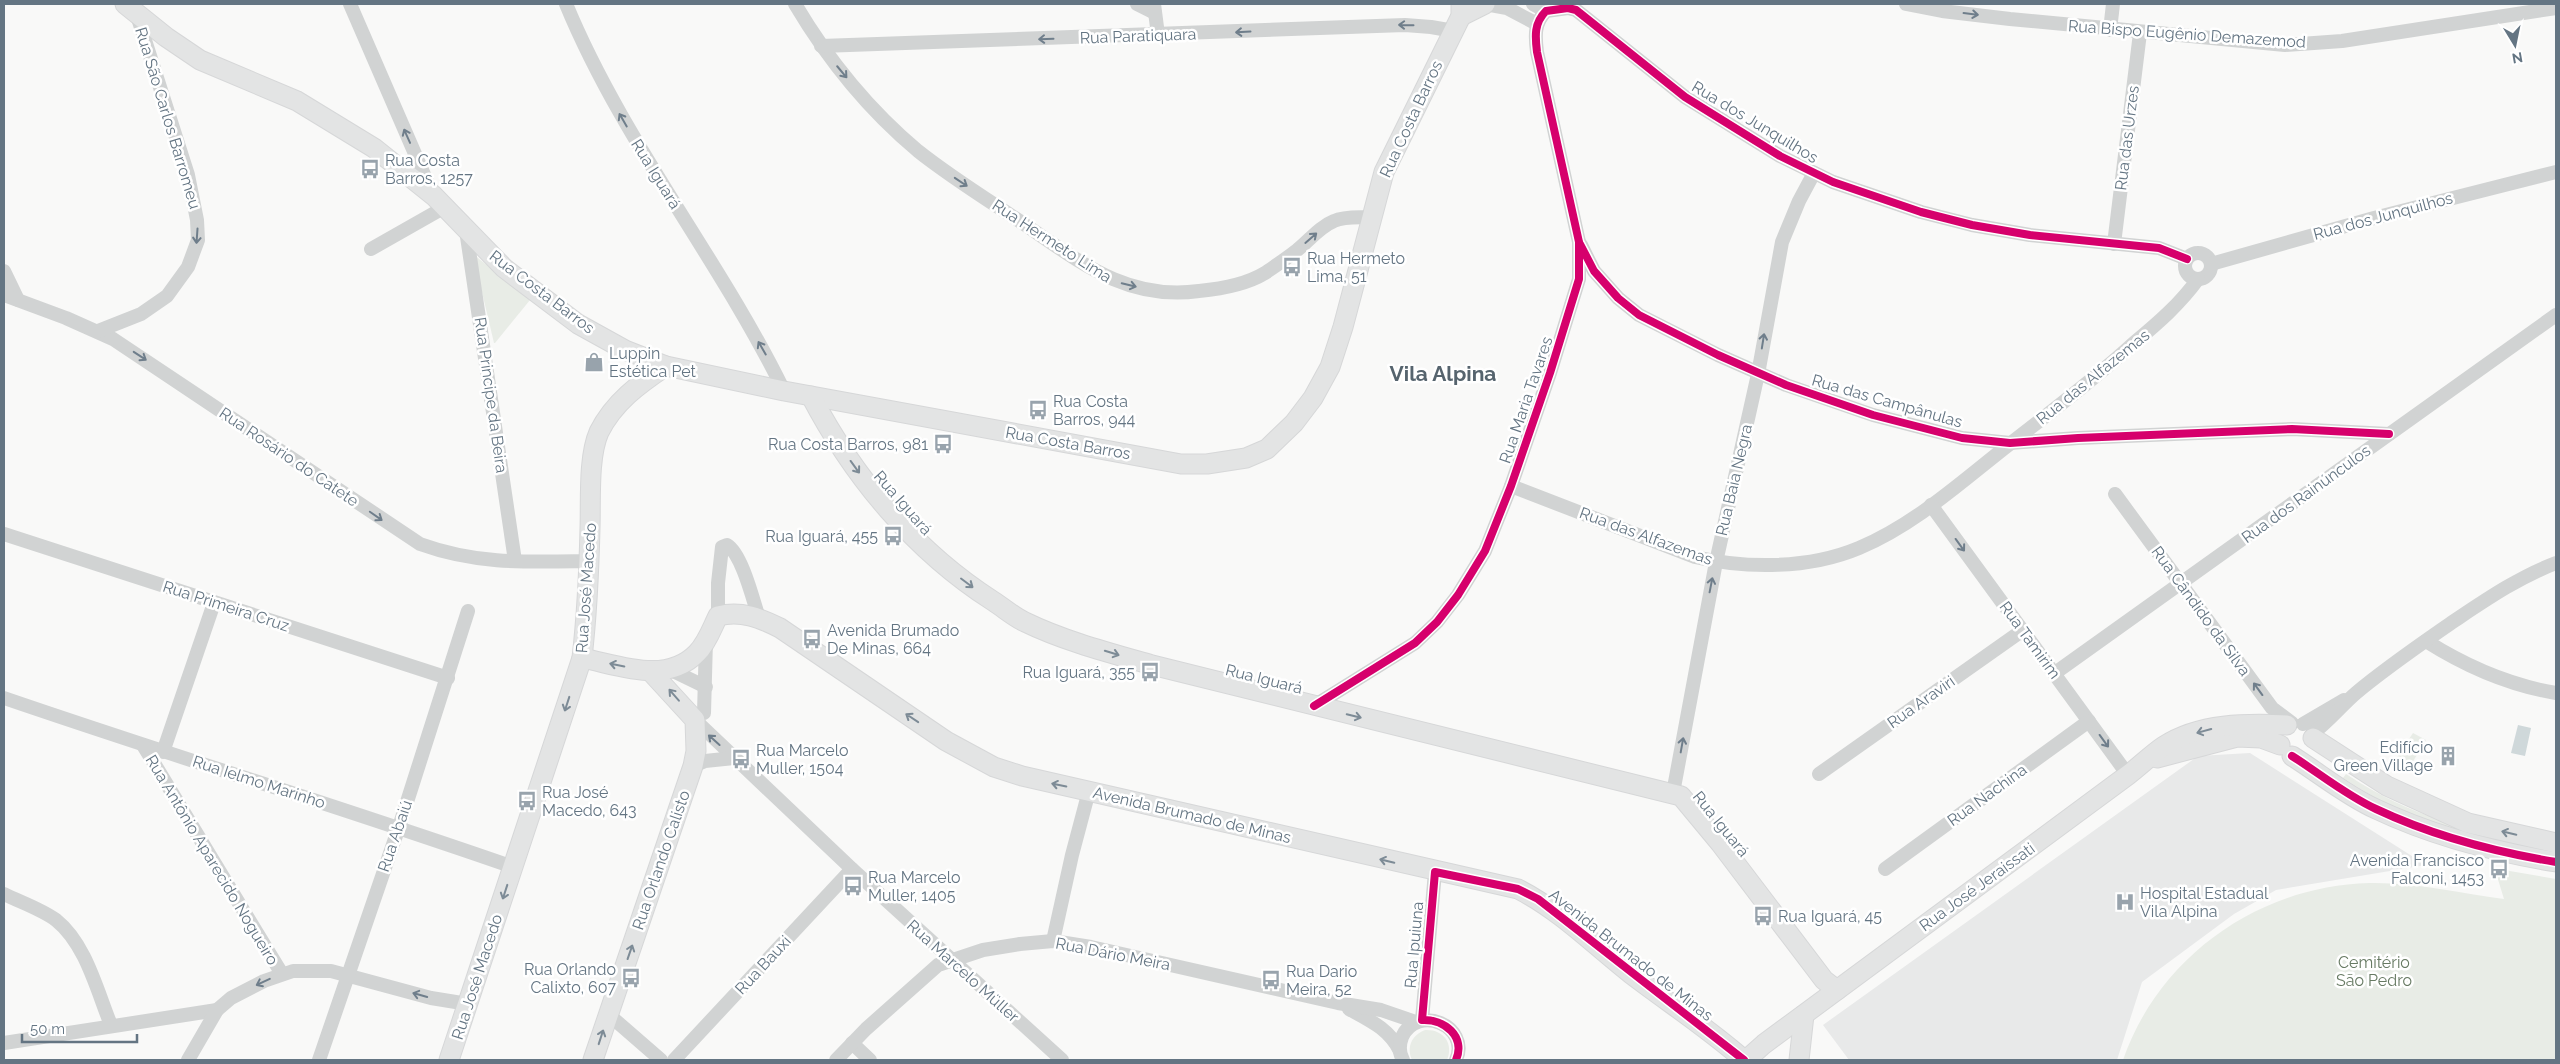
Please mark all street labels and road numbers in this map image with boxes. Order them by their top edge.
street label: Rua Bispo Eugênio Demazemod [2068,16,2307,52]
street label: Rua Paratiquara [1079,24,1197,48]
street label: Rua São Carlos Barromeu [131,25,205,211]
street label: Rua Costa Barros [1376,57,1446,180]
street label: Rua dos Junquilhos [1689,77,1822,167]
street label: Rua das Urzes [2111,84,2143,192]
street label: Rua Iguará [627,136,685,212]
street label: Rua dos Junquilhos [2311,188,2455,244]
street label: Rua Hermeto Lima [989,195,1115,287]
street label: Rua Costa Barros [486,246,598,338]
street label: Rua Principe da Beira [471,316,511,474]
street label: Rua das Alfazemas [2033,325,2154,428]
street label: Rua Maria Tavares [1495,334,1557,466]
street label: Rua das Campânulas [1810,370,1965,432]
street label: Rua Rosário do Catete [216,403,362,511]
street label: Rua Baia Negra [1712,422,1756,538]
street label: Rua Costa Barros [1004,423,1132,463]
street label: Rua dos Rainúnculos [2238,441,2374,547]
street label: Rua Iguará [870,467,936,539]
street label: Rua das Alfazemas [1577,503,1715,569]
street label: Rua José Macedo [572,522,600,654]
street label: Rua Cândido da Silva [2148,542,2254,680]
street label: Rua Primeira Cruz [160,577,292,635]
street label: Rua Tamirim [1996,598,2064,682]
street label: Rua Iguará [1223,660,1305,698]
street label: Rua Araviri [1884,672,1958,732]
street label: Rua Antônio Aparecido Nogueiro [142,752,282,968]
street label: Rua Ielmo Marinho [190,752,328,812]
street label: Rua Nachina [1944,760,2030,830]
street label: Avenida Brumado de Minas [1091,783,1293,847]
street label: Rua Iguará [1689,787,1753,861]
street label: Rua Orlando Calisto [628,788,694,932]
street label: Rua Abaiú [374,798,416,874]
street label: Rua José Jeraissati [1916,839,2038,935]
street label: Avenida Brumado de Minas [1545,885,1717,1025]
street label: Rua Ipuiuna [1401,901,1427,989]
street label: Rua José Macedo [448,912,506,1042]
street label: Rua Marcelo Müller [903,916,1023,1026]
street label: Rua Bauxi [731,932,795,998]
street label: Rua Dário Meira [1054,934,1172,974]

